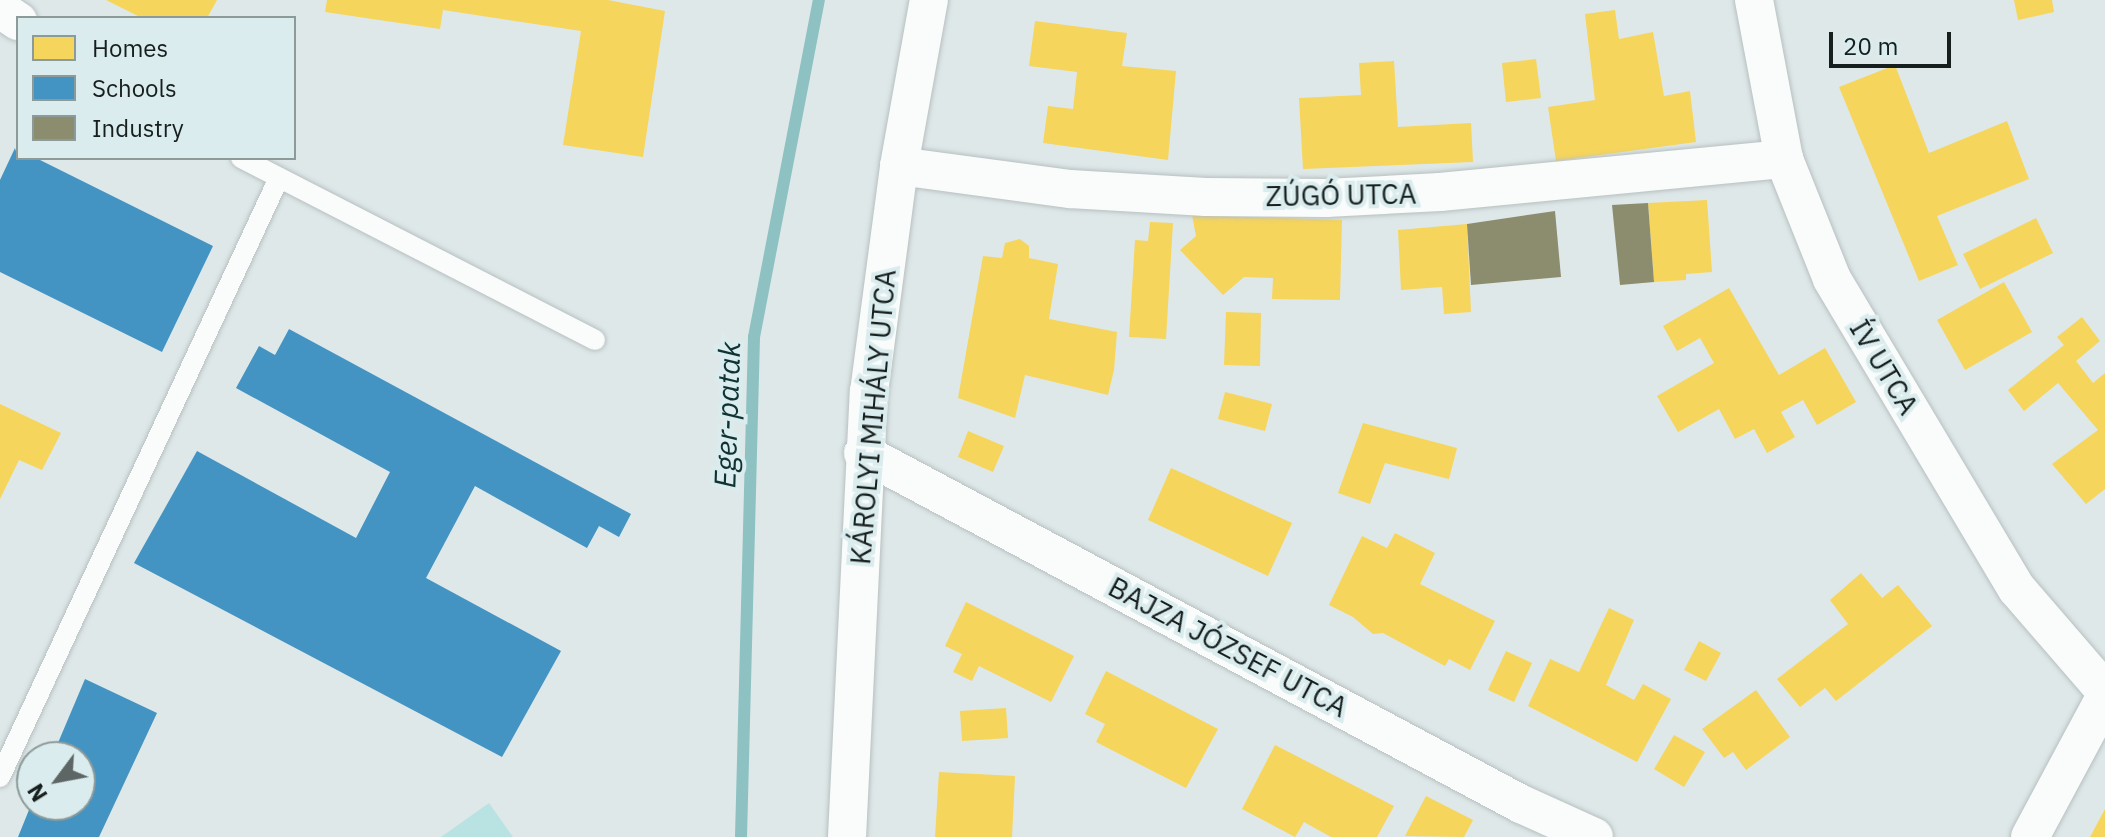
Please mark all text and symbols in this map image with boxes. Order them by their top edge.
legend [16,16,296,160]
scale bar [1833,16,1955,66]
text: 20 m [1843,30,1898,62]
text: Homes [92,32,168,64]
text: Schools [92,72,177,104]
text: Industry [92,112,184,144]
street label: ZÚGÓ UTCA [1265,177,1417,213]
street label: KÁROLYI MIHÁLY UTCA [843,268,903,566]
street label: ÍV UTCA [1843,314,1925,420]
water label: Eger-patak [706,341,748,489]
street label: BAJZA JÓZSEF UTCA [1103,570,1353,724]
north arrow [16,741,96,821]
text: N [20,778,53,807]

